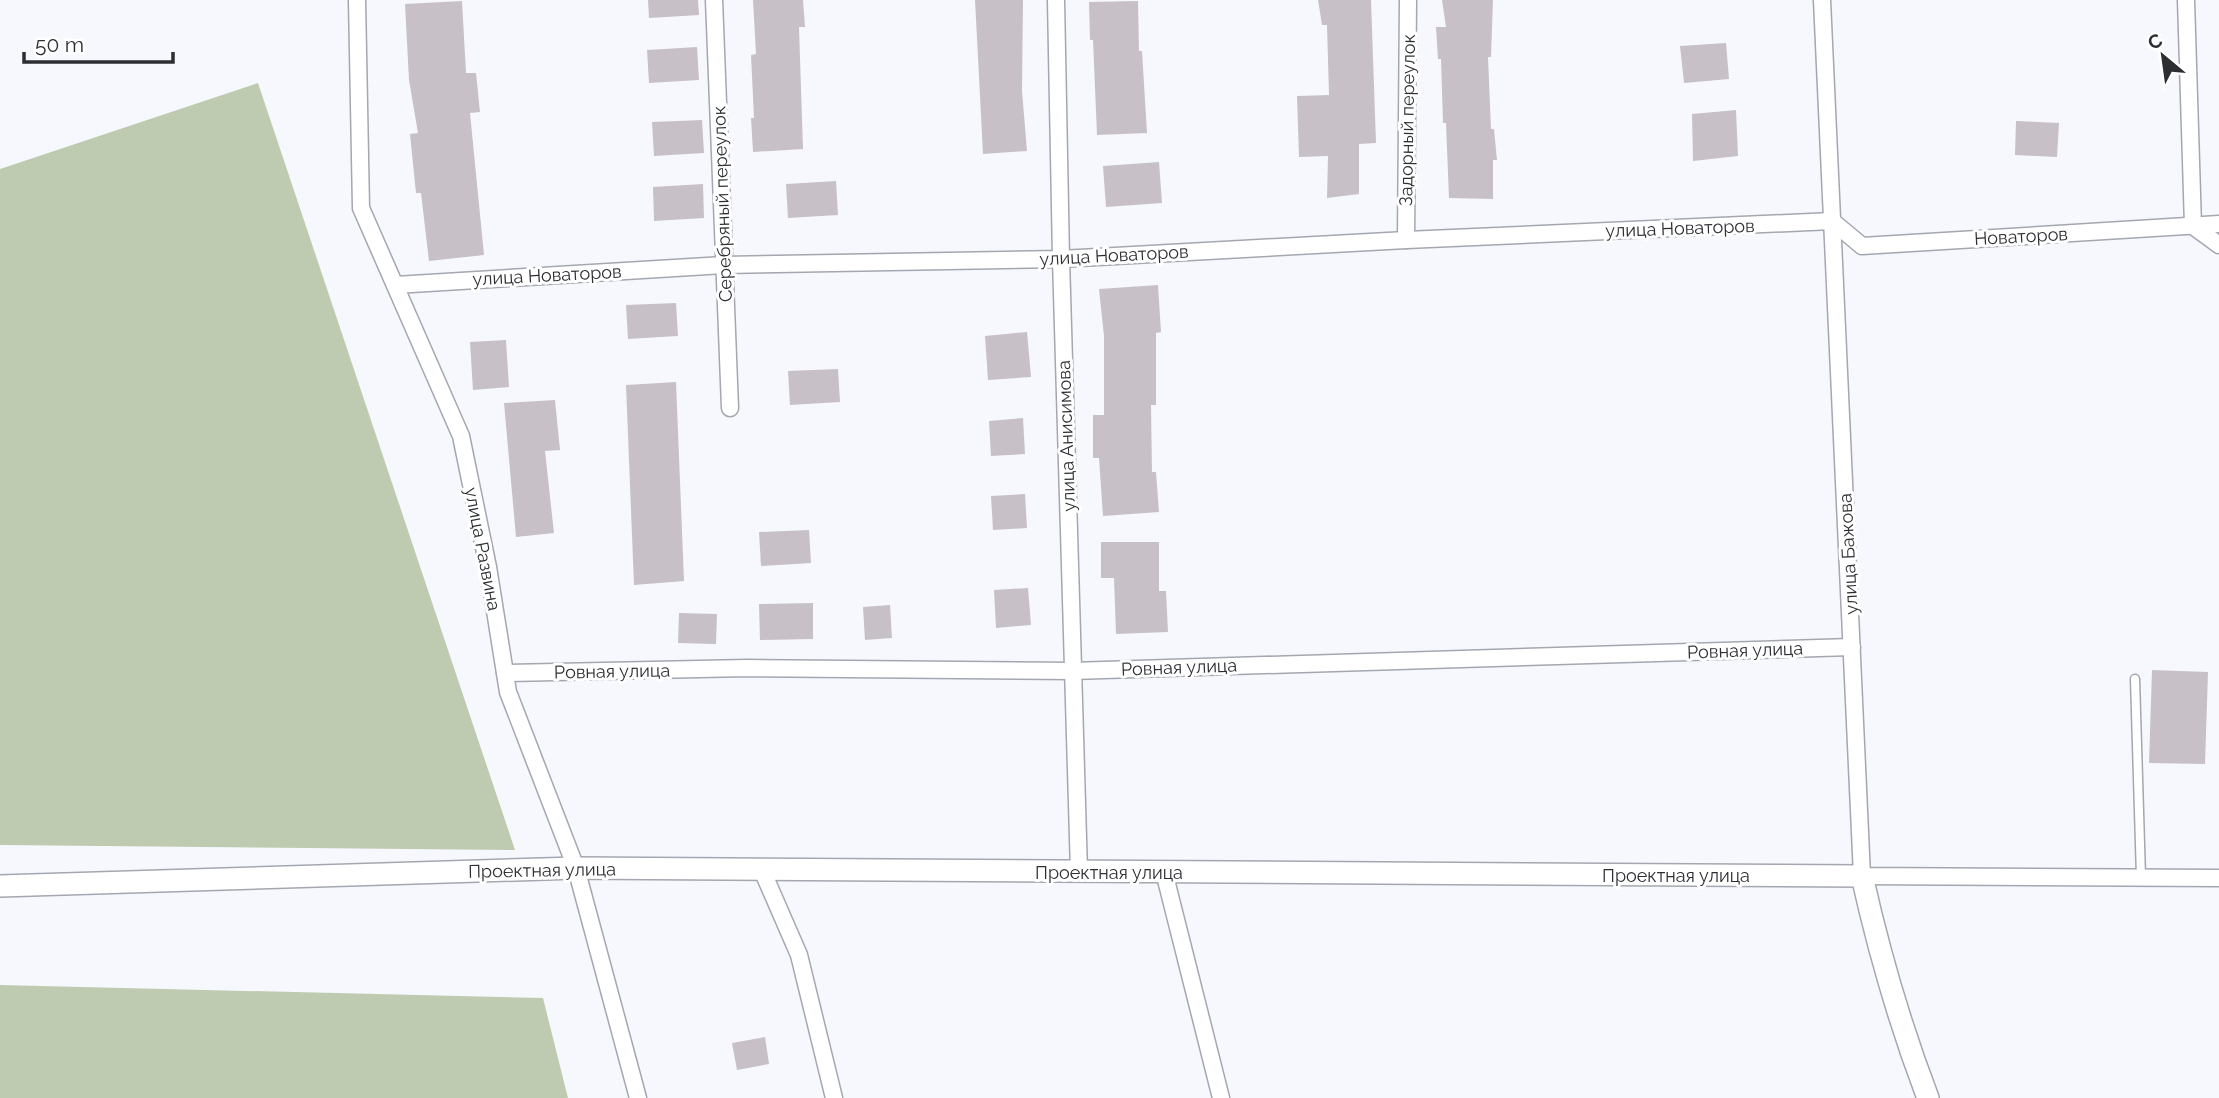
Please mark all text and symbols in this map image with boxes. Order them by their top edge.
scale bar [24,21,173,65]
north arrow [2128,21,2198,91]
text: С [2144,28,2166,54]
text: 50 m [35,32,84,57]
street label: Задорный переулок [1395,34,1419,206]
street label: Серебряный переулок [708,106,736,302]
street label: улица Новаторов [1605,215,1755,241]
street label: Новаторов [1974,223,2068,249]
street label: улица Новаторов [1039,241,1189,269]
street label: улица Новаторов [472,261,622,289]
street label: улица Анисимова [1053,360,1079,512]
street label: улица Развина [461,485,505,613]
street label: улица Бажова [1834,493,1862,615]
street label: Ровная улица [1687,637,1803,663]
street label: Ровная улица [1121,654,1237,680]
street label: Ровная улица [554,659,670,683]
street label: Проектная улица [468,858,616,882]
street label: Проектная улица [1035,862,1183,883]
street label: Проектная улица [1602,865,1750,886]

